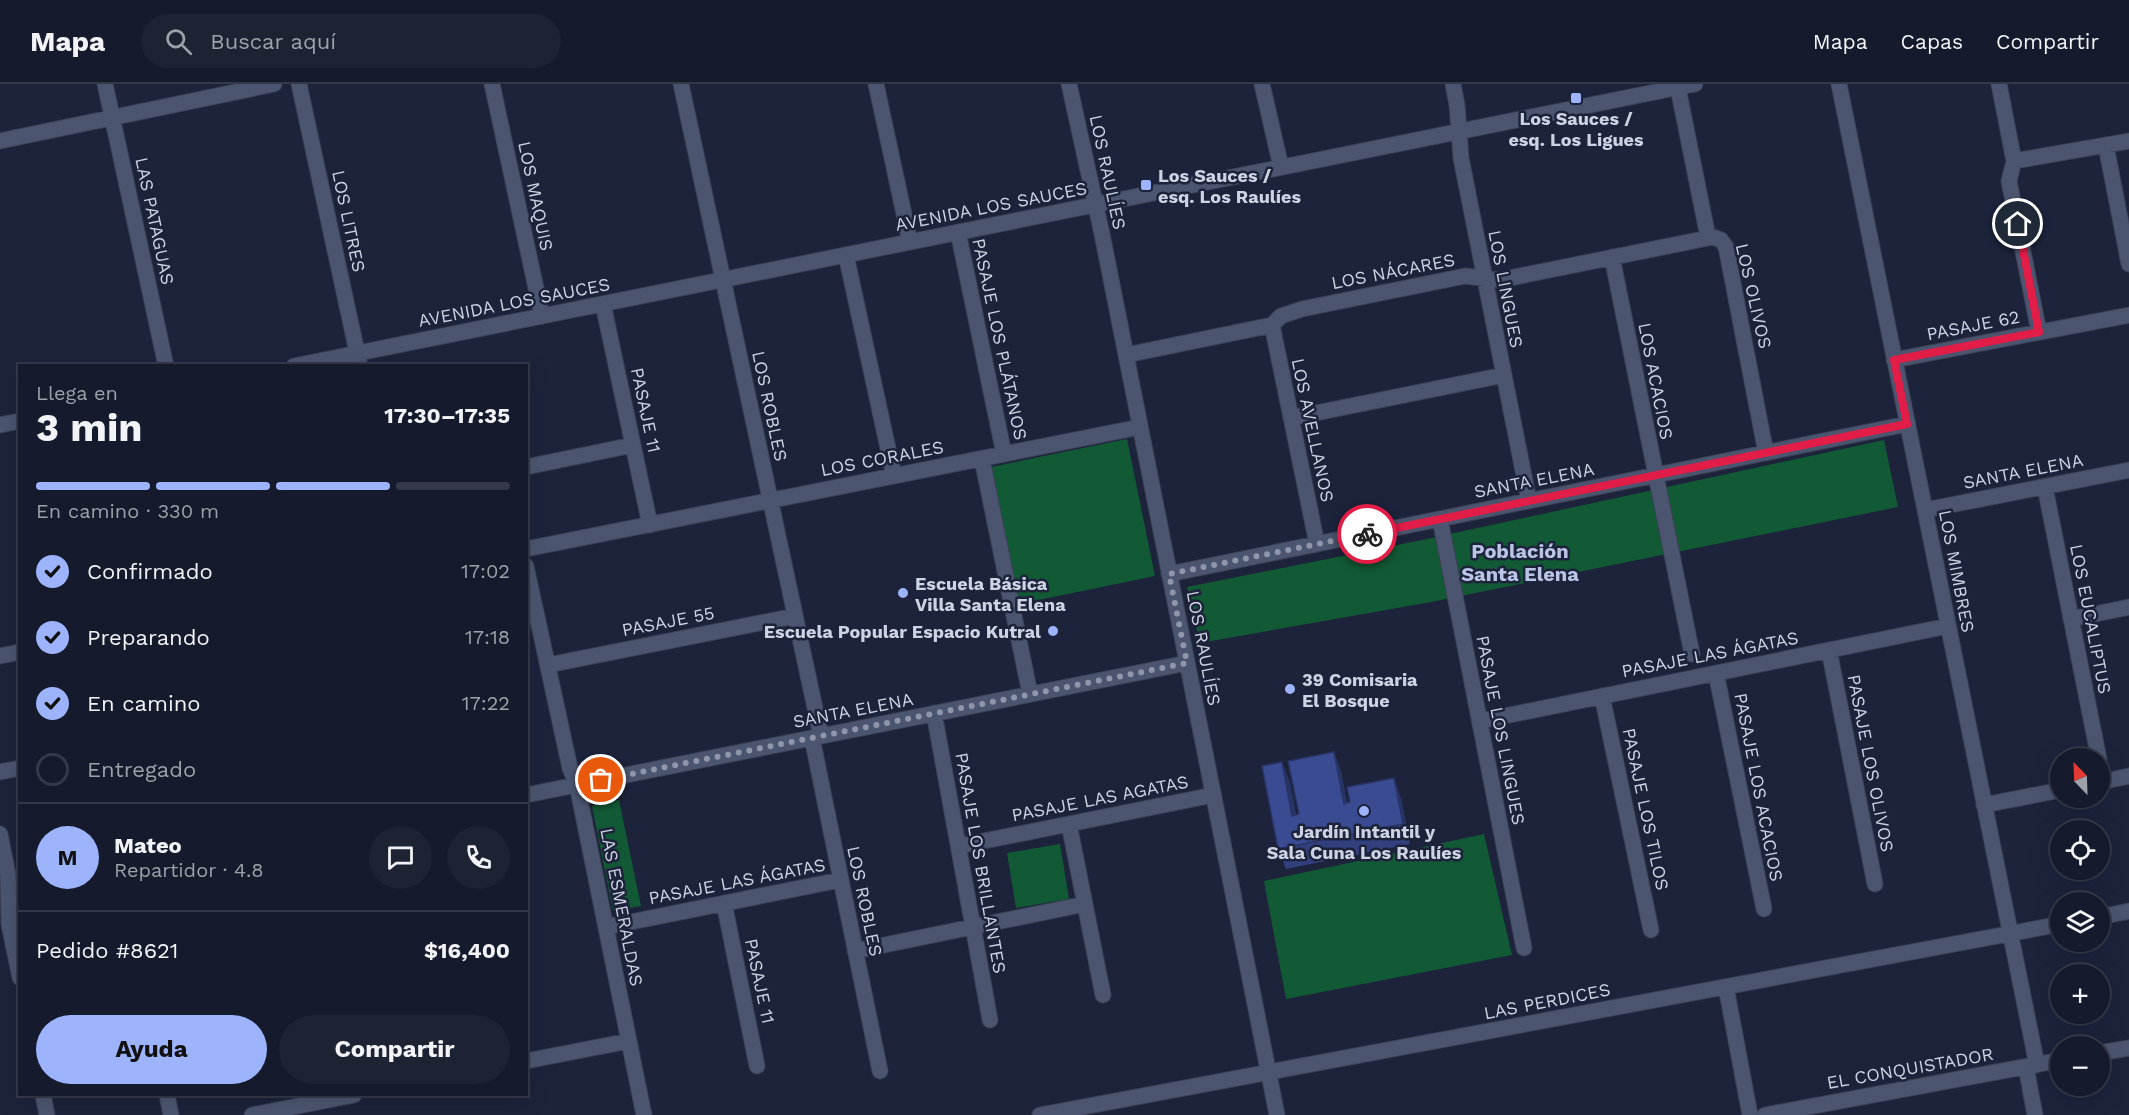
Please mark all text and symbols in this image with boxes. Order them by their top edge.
search box [141,14,561,68]
text: Mapa [30,25,105,58]
icon: search [162,25,195,58]
text: Buscar aquí [210,29,336,54]
text: Mapa [1813,29,1868,54]
text: Capas [1901,29,1963,54]
text: Compartir [1996,29,2099,54]
marker: Los Sauces / esq. Los Ligues [1569,91,1583,105]
place label: Los Sauces / esq. Los Ligues [1508,108,1644,150]
street label: LOS RAULÍES [1086,113,1130,231]
street label: LOS MAQUIS [514,139,558,253]
street label: LAS PATAGUAS [131,155,179,287]
place label: Los Sauces / esq. Los Raulíes [1158,165,1301,207]
street label: LOS LITRES [328,168,370,274]
street label: AVENIDA LOS SAUCES [893,177,1089,235]
marker: Los Sauces / esq. Los Raulíes [1139,178,1153,192]
pin [1992,198,2043,249]
icon: home [2001,207,2034,240]
street label: LOS LINGUES [1484,228,1528,350]
street label: PASAJE LOS PLÁTANOS [968,236,1032,442]
street label: LOS OLIVOS [1732,241,1776,351]
street label: LOS NÁCARES [1329,249,1457,293]
street label: AVENIDA LOS SAUCES [416,273,612,331]
street label: PASAJE 62 [1925,306,2021,344]
street label: LOS ACACIOS [1634,321,1678,441]
street label: LOS ROBLES [748,349,792,463]
street label: LOS AVELLANOS [1288,356,1338,504]
street label: PASAJE 11 [627,365,665,455]
text: Llega en [36,381,118,405]
text: 17:30–17:35 [384,403,510,428]
text: 3 min [36,405,143,450]
street label: LOS CORALES [819,436,945,480]
street label: SANTA ELENA [1961,449,2085,493]
street label: SANTA ELENA [1472,458,1596,502]
text: En camino · 330 m [36,499,219,523]
courier [1337,504,1397,564]
street label: LOS MIMBRES [1935,508,1979,634]
icon: bike [1351,518,1384,551]
district label: Población Santa Elena [1461,539,1579,586]
street label: LOS EUCALIPTUS [2066,542,2116,696]
icon: check [36,555,69,588]
text: Confirmado [87,559,213,584]
text: 17:02 [461,559,510,583]
place label: Escuela Básica Villa Santa Elena [915,573,1066,615]
marker: Escuela Básica Villa Santa Elena [896,586,910,600]
street label: LOS RAULÍES [1183,589,1225,707]
street label: PASAJE 55 [620,602,716,640]
icon: check [36,621,69,654]
place label: Escuela Popular Espacio Kutral [764,621,1041,642]
marker: Escuela Popular Espacio Kutral [1046,624,1060,638]
text: Preparando [87,625,210,650]
text: 17:18 [465,625,510,649]
street label: PASAJE LAS ÁGATAS [1620,627,1800,681]
street label: PASAJE LOS LINGUES [1472,634,1530,826]
place label: 39 Comisaria El Bosque [1302,669,1418,711]
street label: PASAJE LOS OLIVOS [1843,672,1899,854]
marker: 39 Comisaria El Bosque [1283,682,1297,696]
icon: check [36,687,69,720]
street label: SANTA ELENA [791,688,915,732]
text: En camino [87,691,201,716]
text: 17:22 [462,691,510,715]
street label: PASAJE LOS ACACIOS [1730,691,1788,883]
street label: PASAJE LOS TILOS [1619,726,1673,892]
north arrow [2050,748,2110,808]
map controls [2050,748,2110,1096]
street label: PASAJE LOS BRILLANTES [951,751,1011,975]
pin [575,754,626,805]
text: Entregado [87,757,196,782]
icon: bag [584,763,617,796]
street label: PASAJE LAS AGATAS [1010,771,1190,825]
marker: Jardín Intantil y Sala Cuna Los Raulíes [1357,804,1371,818]
button: locate [2050,820,2110,880]
place label: Jardín Intantil y Sala Cuna Los Raulíes [1267,821,1462,863]
button: chat [369,826,432,889]
button: phone [447,826,510,889]
street label: LAS ESMERALDAS [596,826,648,988]
text: Mateo [114,833,182,858]
street label: LOS ROBLES [843,844,887,958]
text: M [57,845,78,870]
street label: PASAJE LAS ÁGATAS [647,854,827,908]
text: Repartidor · 4.8 [114,858,264,882]
button: layers [2050,892,2110,952]
street label: PASAJE 11 [741,936,779,1026]
text: Pedido #8621 [36,938,178,963]
text: $16,400 [424,938,510,963]
button: + [2050,964,2110,1024]
street label: LAS PERDICES [1482,978,1612,1024]
button: Ayuda [36,1015,267,1084]
button: Compartir [279,1015,510,1084]
button: − [2050,1036,2110,1096]
street label: EL CONQUISTADOR [1825,1043,1995,1093]

